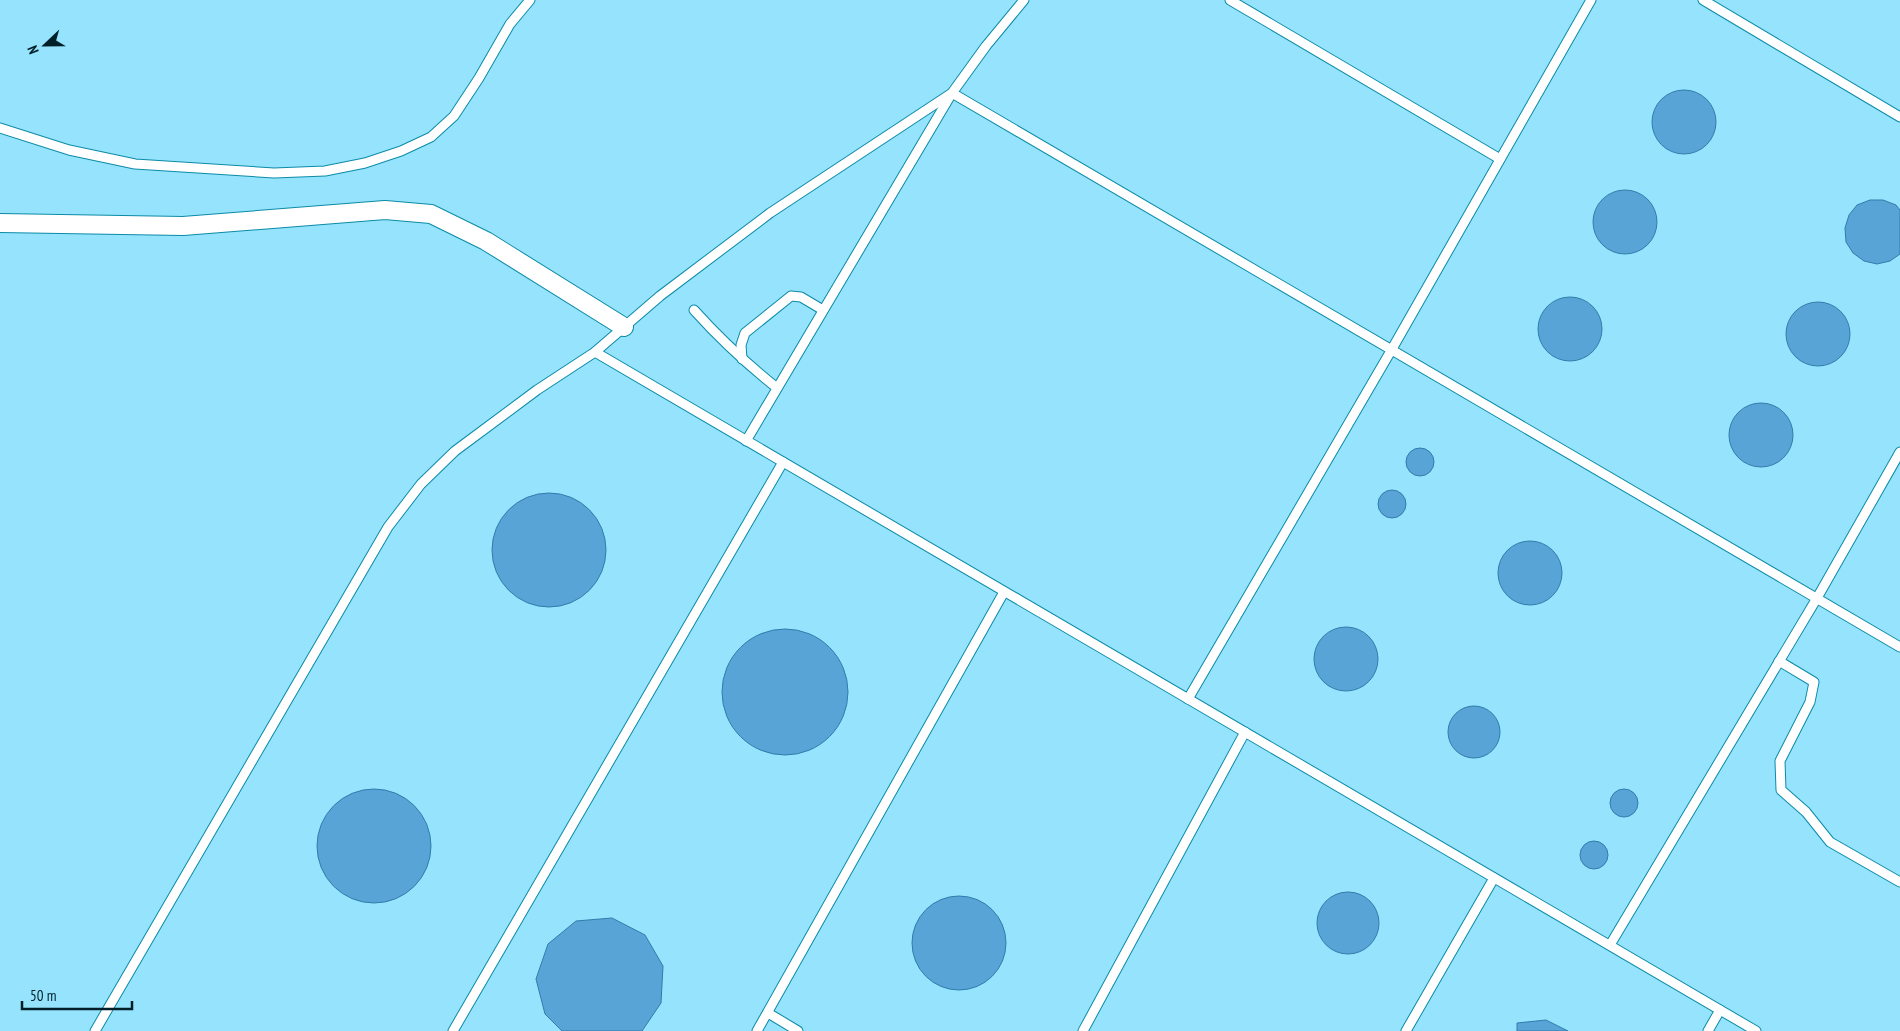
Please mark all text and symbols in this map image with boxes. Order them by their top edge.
north arrow [20,20,70,70]
text: N [23,43,43,57]
scale bar [22,978,132,1010]
text: 50 m [30,986,56,1005]

